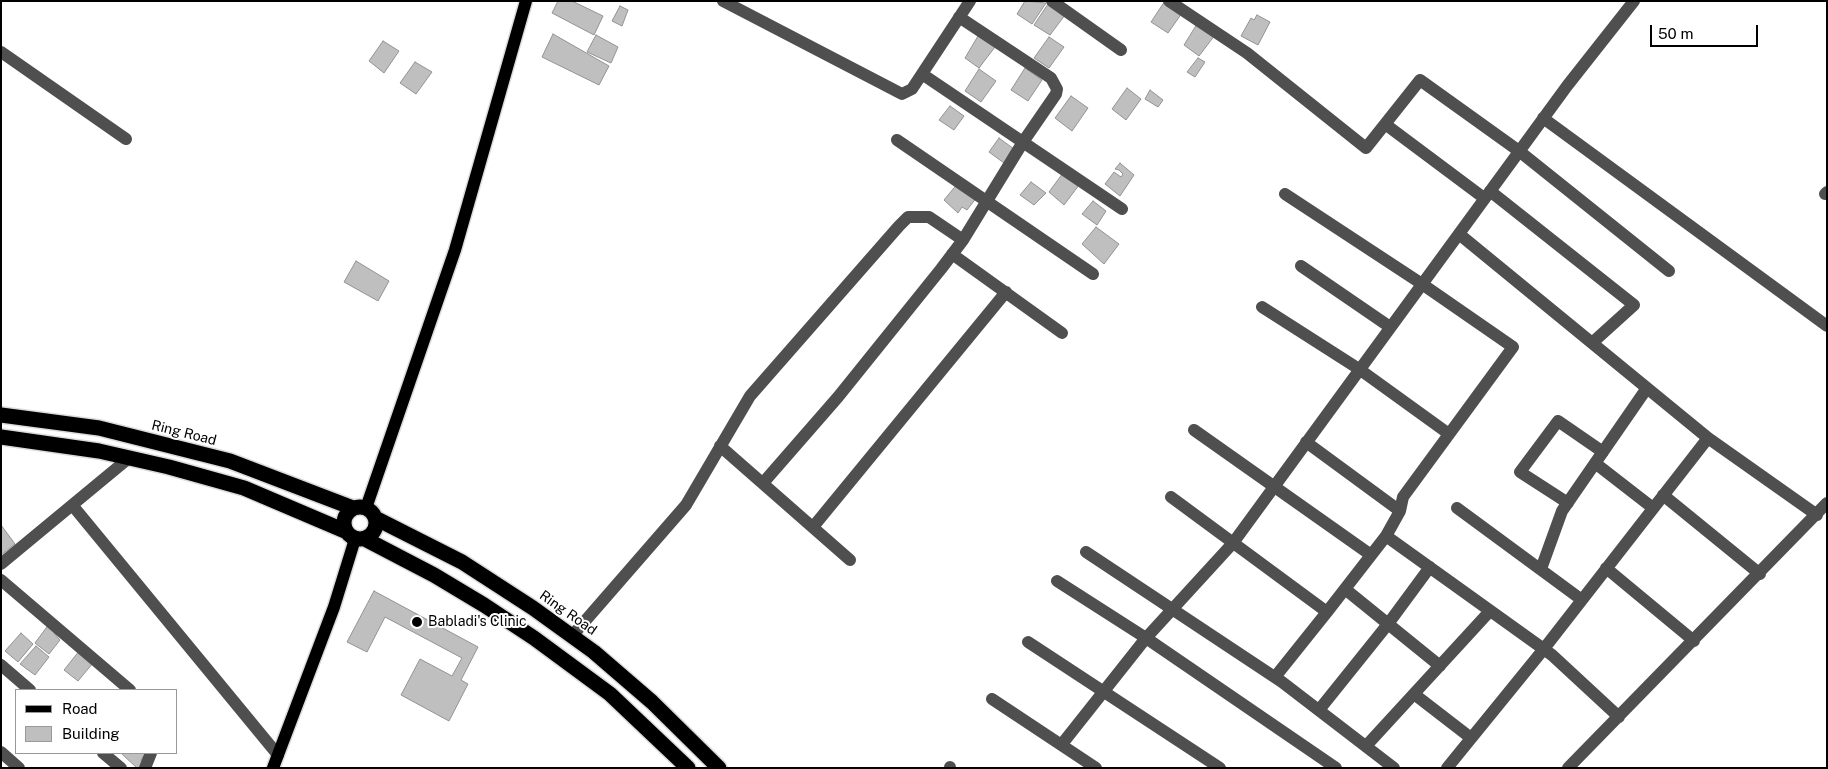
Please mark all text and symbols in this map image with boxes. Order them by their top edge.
scale bar [1653,15,1760,47]
text: 50 m [1658,25,1693,42]
street label: Ring Road [150,417,218,449]
street label: Ring Road [536,587,600,639]
place label: Babladi's Clinic [428,614,527,630]
marker: Babladi's Clinic [410,615,424,629]
legend [15,689,178,754]
text: Road [62,700,98,717]
text: Building [62,725,120,742]

